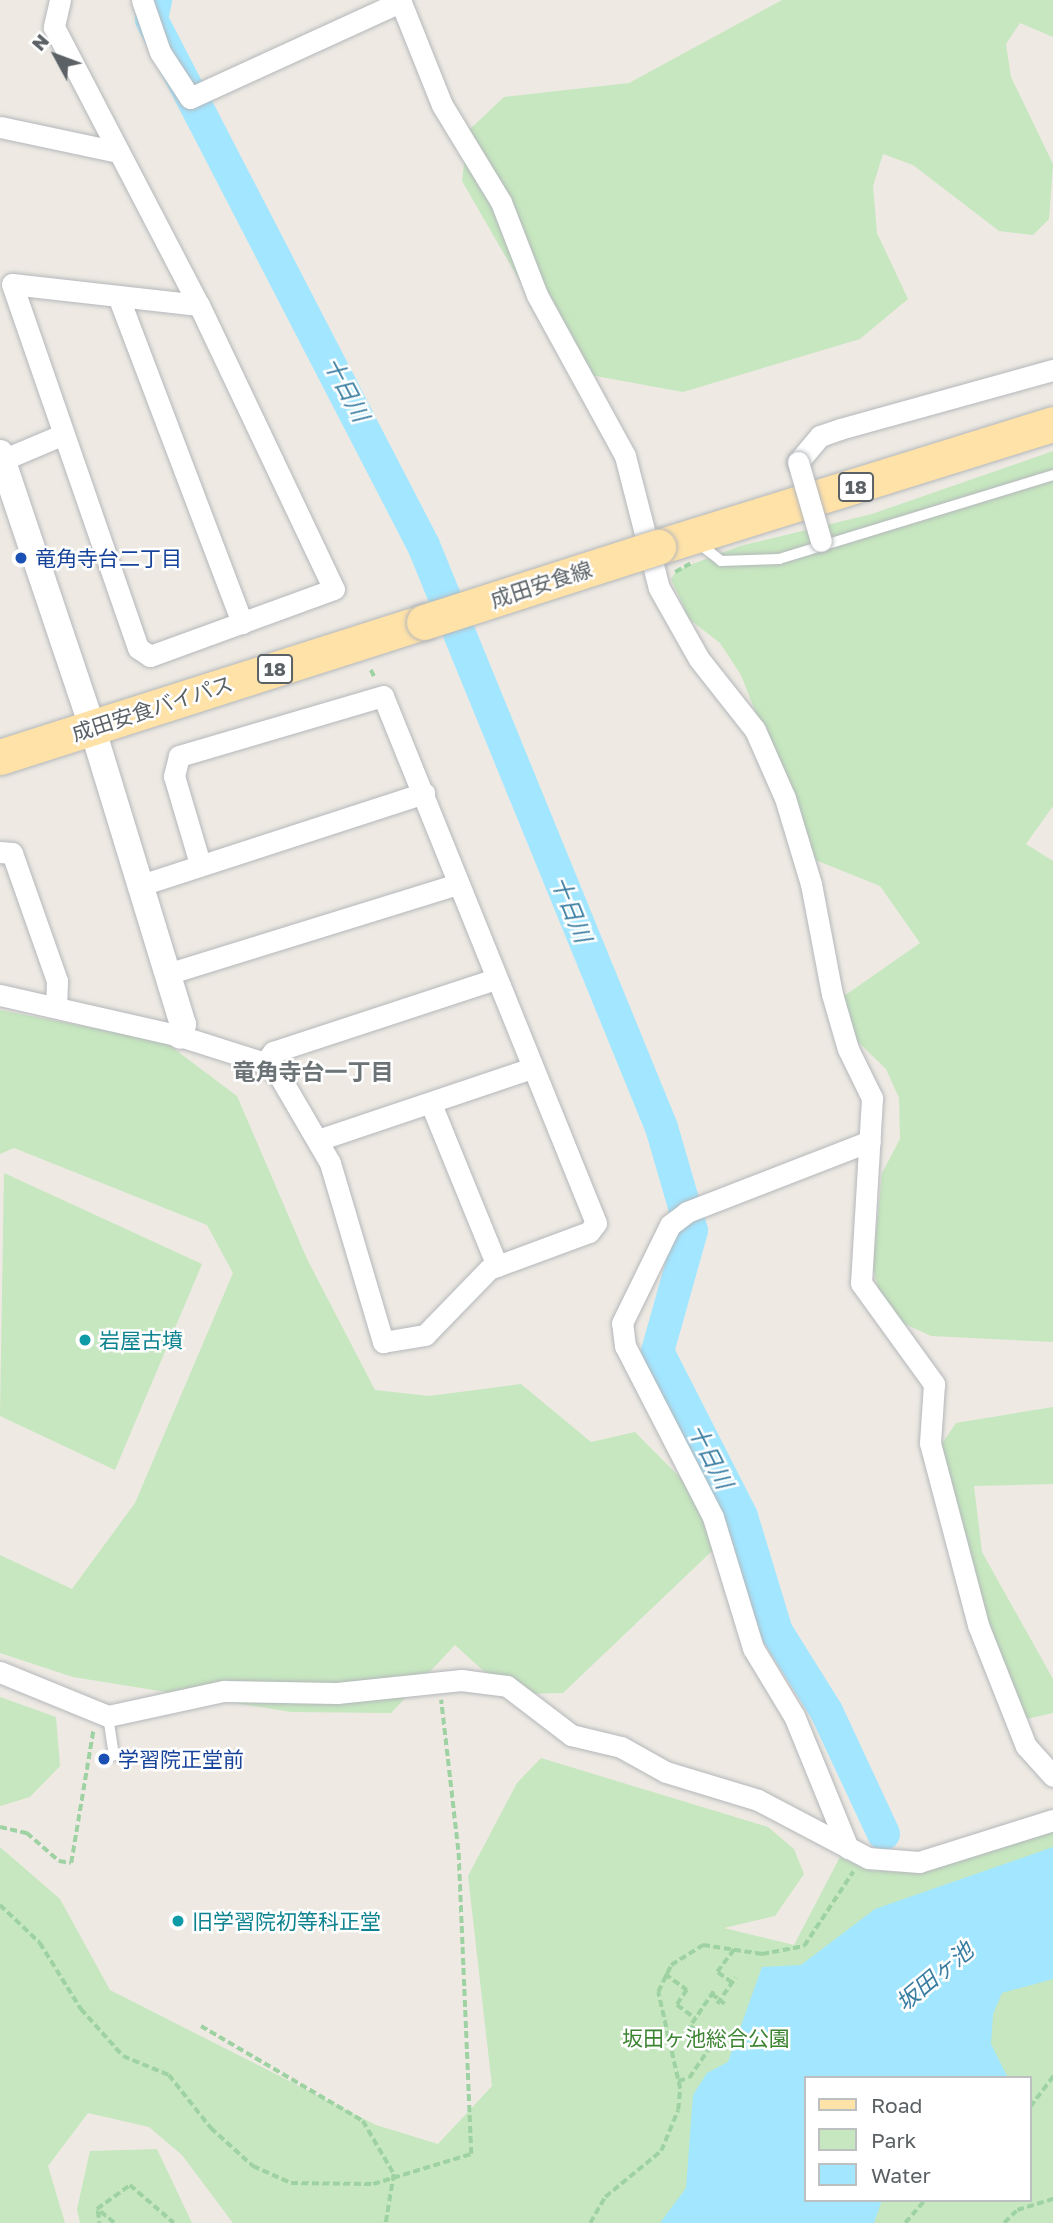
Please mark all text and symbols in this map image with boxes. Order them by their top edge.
north arrow [21,21,91,91]
text: N [26,29,53,55]
water label: 十日川 [319,352,375,426]
road number: 18 [837,472,875,502]
place label: 竜角寺台二丁目 [35,545,182,571]
marker: 竜角寺台二丁目 [13,550,29,566]
street label: 成田安食線 [487,556,595,612]
road number: 18 [256,654,294,684]
street label: 成田安食バイパス [68,670,236,746]
water label: 十日川 [546,872,598,946]
district label: 竜角寺台一丁目 [233,1057,393,1085]
place label: 岩屋古墳 [99,1327,183,1353]
marker: 岩屋古墳 [77,1332,93,1348]
water label: 十日川 [683,1419,739,1493]
place label: 学習院正堂前 [118,1746,244,1772]
marker: 学習院正堂前 [96,1751,112,1767]
place label: 旧学習院初等科正堂 [192,1908,381,1934]
marker: 旧学習院初等科正堂 [170,1913,186,1929]
water label: 坂田ヶ池 [890,1936,978,2016]
park label: 坂田ヶ池総合公園 [622,2025,790,2051]
legend [804,2076,1032,2202]
text: Road [871,2092,922,2118]
text: Park [871,2127,916,2153]
text: Water [871,2162,931,2188]

